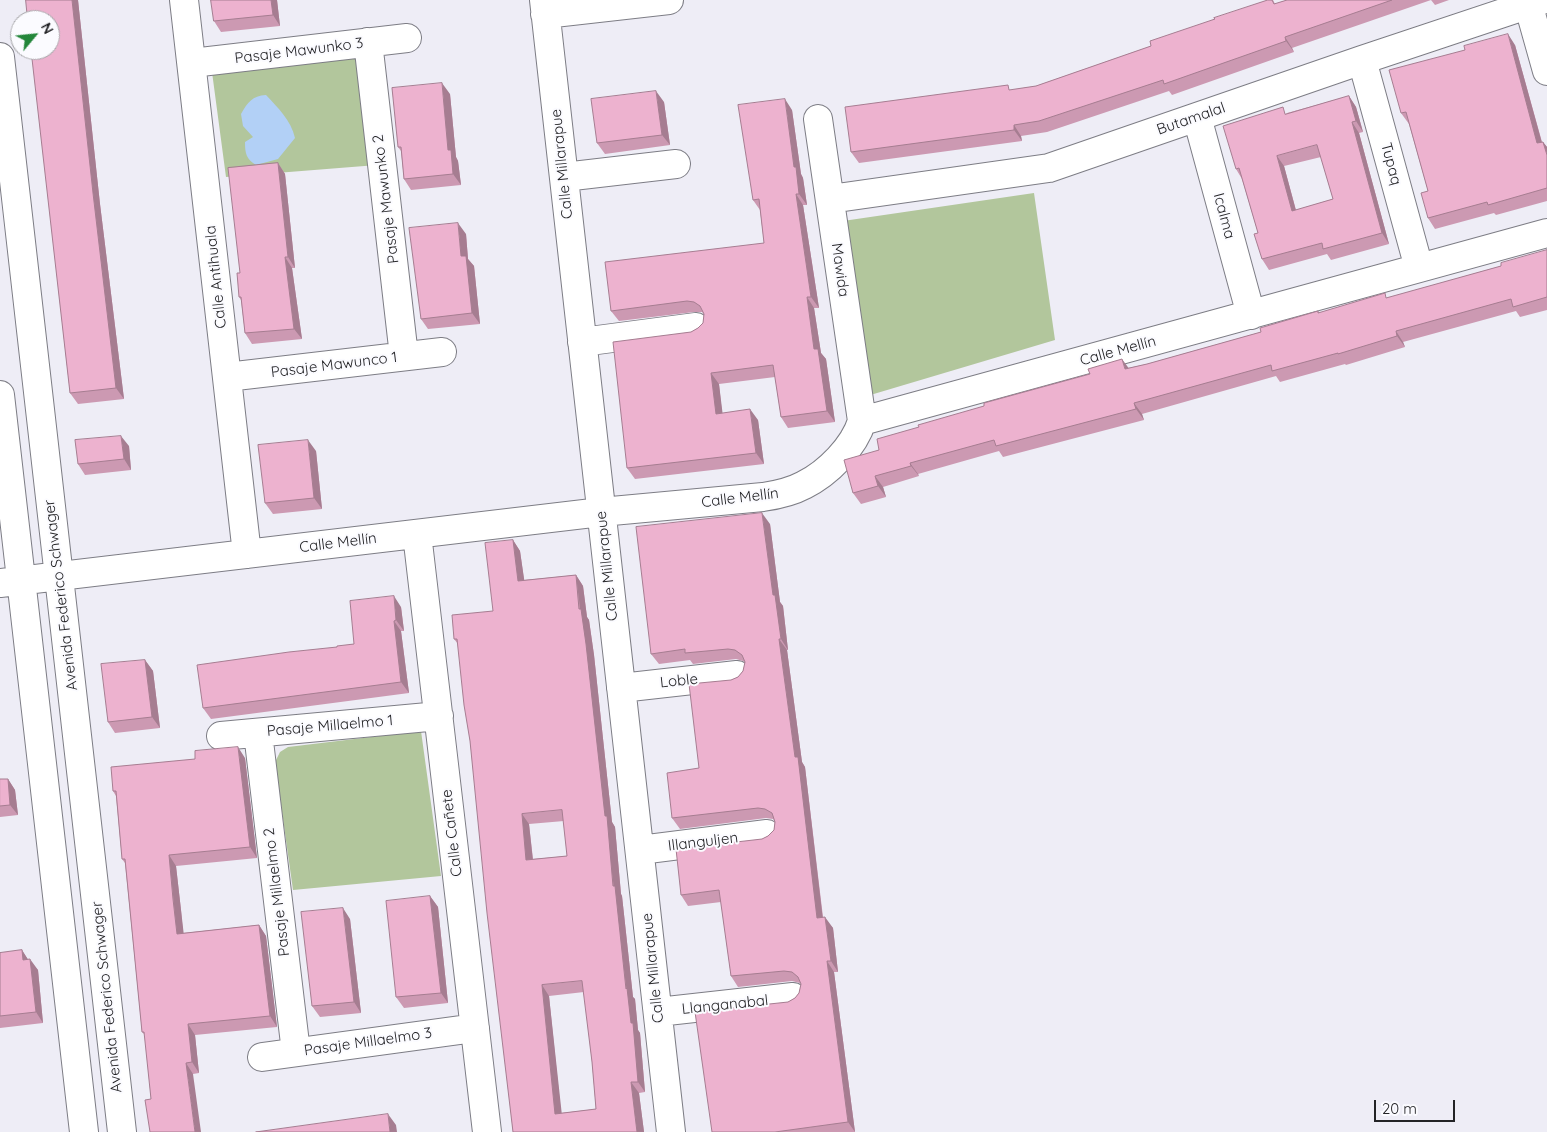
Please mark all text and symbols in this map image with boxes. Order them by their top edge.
north arrow [10,10,60,60]
text: N [37,20,58,37]
street label: Pasaje Mawunko 3 [234,34,364,68]
street label: Butamalal [1154,99,1228,139]
street label: Calle Millarapue [547,108,577,220]
street label: Pasaje Mawunko 2 [369,133,403,265]
street label: Tupaq [1377,141,1405,187]
street label: Icalma [1209,191,1239,241]
street label: Calle Antihuala [202,225,230,329]
street label: Mawida [827,242,853,298]
street label: Calle Mellín [1078,332,1158,370]
street label: Pasaje Mawunco 1 [270,348,398,382]
street label: Calle Mellín [700,484,780,512]
street label: Avenida Federico Schwager [40,498,82,692]
street label: Calle Millarapue [592,510,622,622]
street label: Calle Mellín [298,529,378,557]
street label: Loble [659,670,699,692]
street label: Pasaje Millaelmo 1 [266,712,394,740]
street label: Calle Cañete [438,788,466,878]
street label: Pasaje Millaelmo 2 [260,827,294,957]
street label: Illanguljen [667,829,739,855]
street label: Avenida Federico Schwager [88,900,126,1094]
street label: Calle Millarapue [638,912,668,1024]
street label: Llanganabal [681,992,769,1018]
street label: Pasaje Millaelmo 3 [303,1024,433,1060]
scale bar [1377,1090,1458,1122]
text: 20 m [1382,1099,1417,1118]

